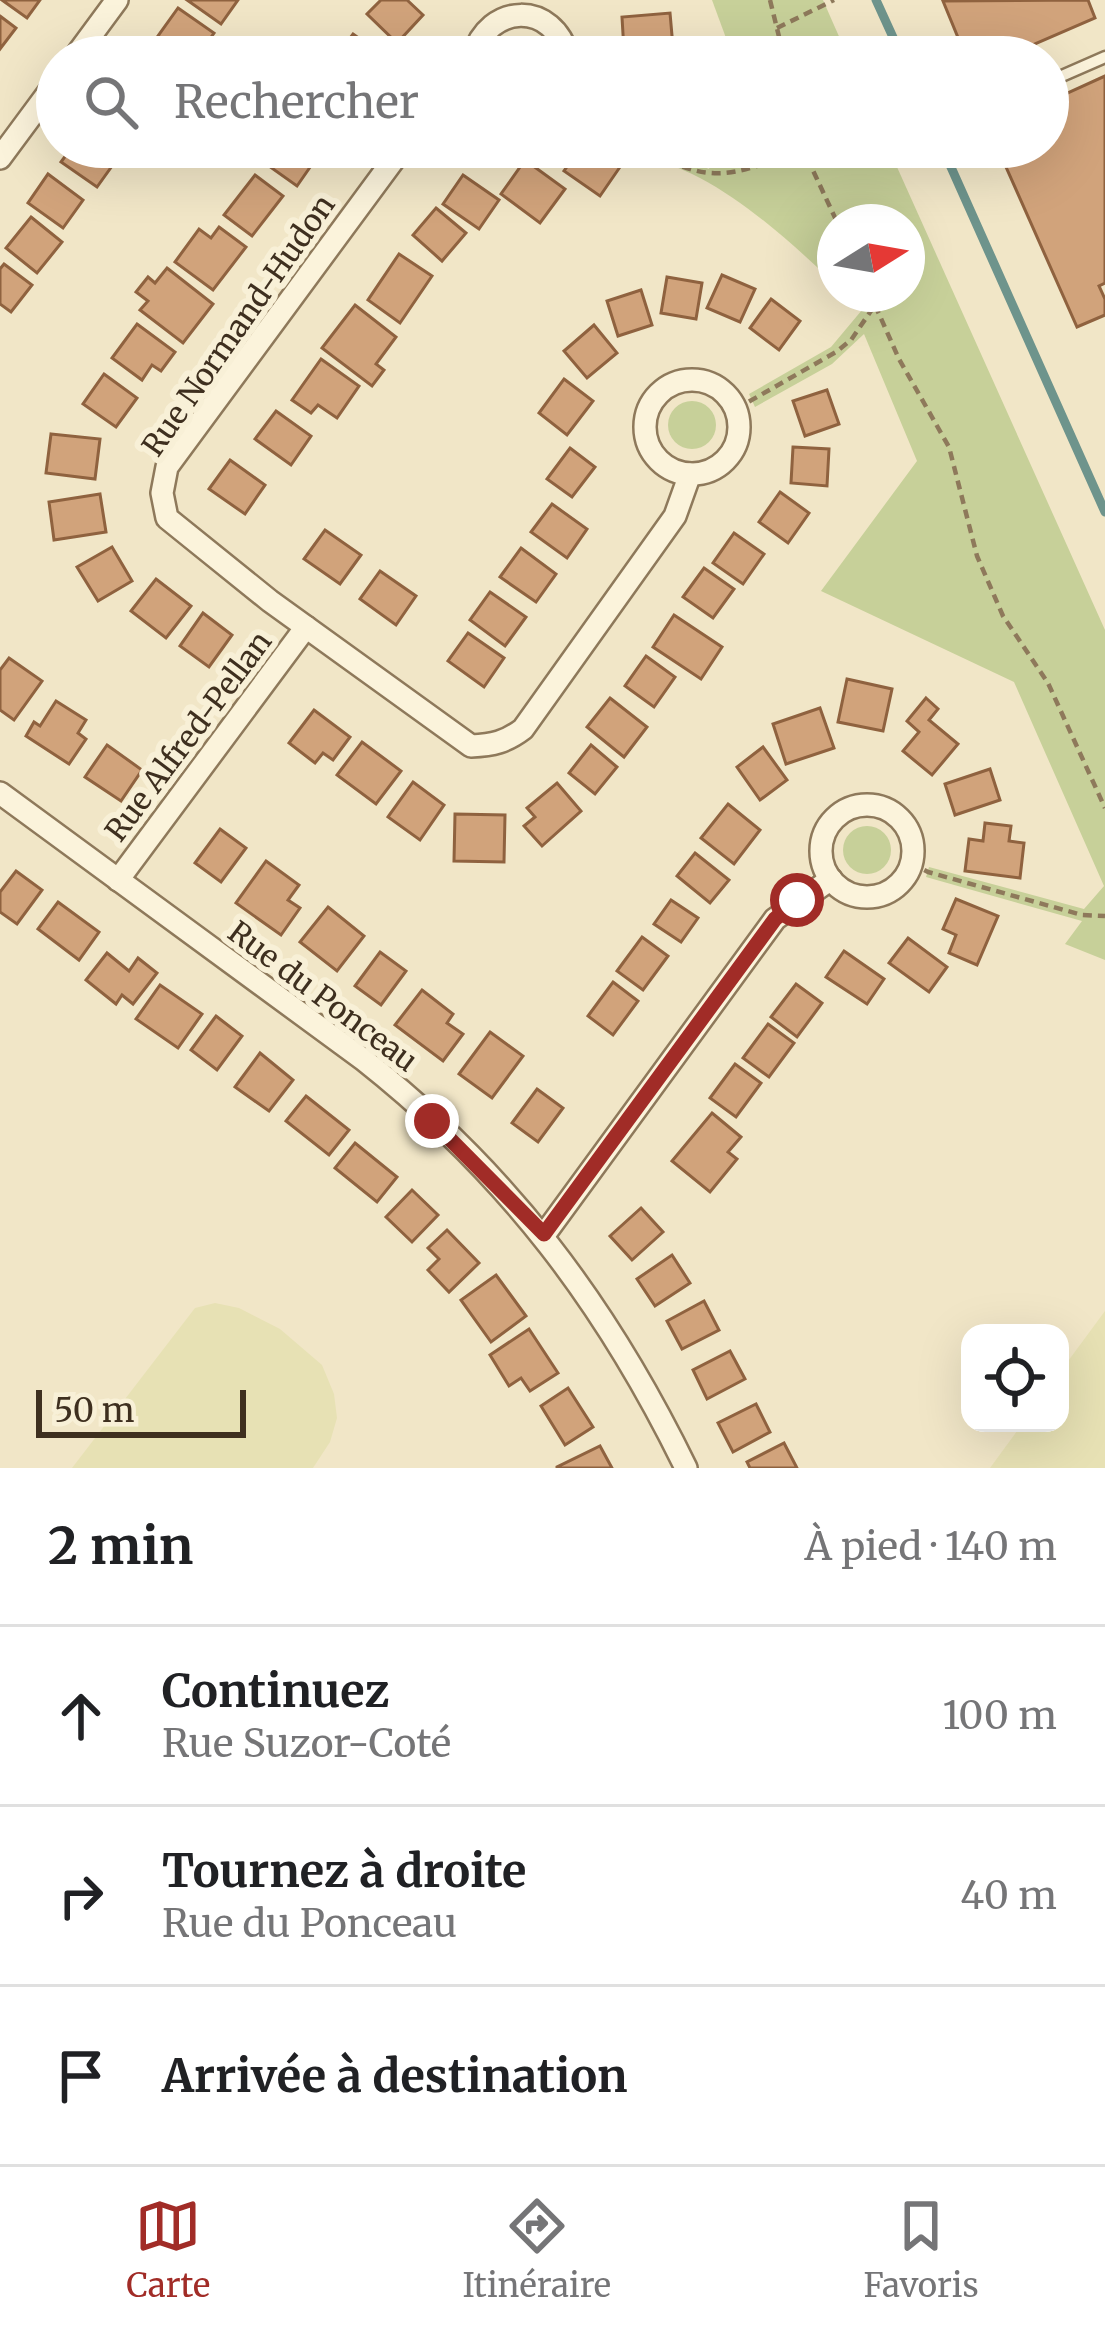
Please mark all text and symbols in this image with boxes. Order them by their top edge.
search box [36,36,1069,168]
icon: search [78,69,144,135]
text: Rechercher [174,74,419,130]
street label: Rue Normand-Hudon [133,187,343,463]
north arrow [817,204,925,312]
street label: Rue Alfred-Pellan [97,623,280,849]
route start [770,873,824,927]
street label: Rue du Ponceau [221,912,425,1080]
route end [405,1094,459,1148]
map controls [961,1324,1069,1432]
button: locate [961,1324,1069,1432]
scale bar [36,1384,246,1437]
text: 50 m [54,1390,135,1431]
text: 2 min [48,1514,193,1578]
text: À pied · 140 m [805,1522,1057,1571]
text: Continuez [162,1663,389,1719]
icon: ahead [48,1683,114,1749]
text: 100 m [942,1691,1057,1740]
text: Rue Suzor-Coté [162,1719,451,1768]
text: Tournez à droite [162,1843,526,1899]
icon: right [48,1863,114,1929]
text: 40 m [960,1871,1057,1920]
text: Rue du Ponceau [162,1899,457,1948]
icon: arrive [48,2043,114,2109]
text: Arrivée à destination [162,2048,628,2104]
tab: Carte [126,2193,210,2306]
tab: Itinéraire [463,2193,611,2306]
tab: Favoris [863,2193,979,2306]

